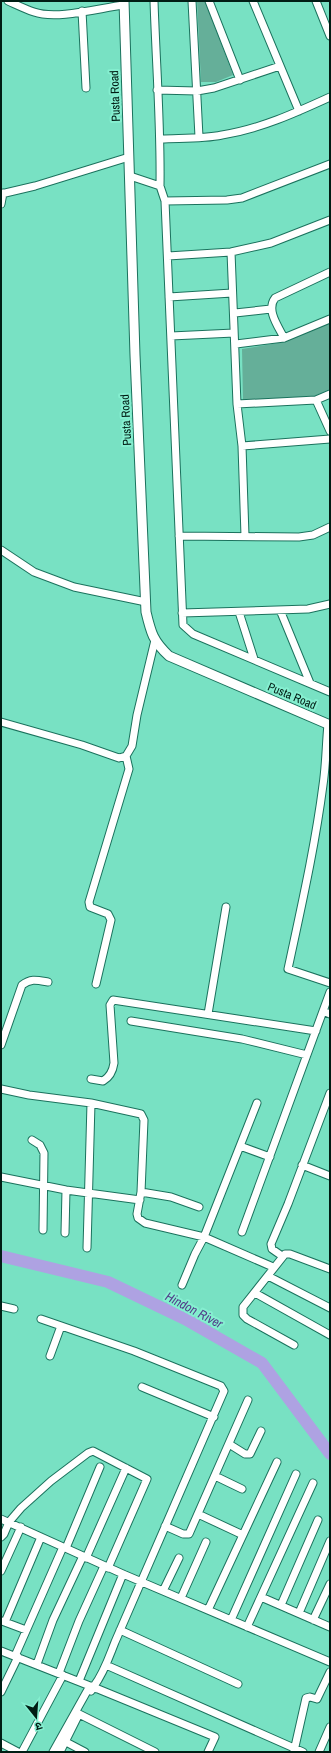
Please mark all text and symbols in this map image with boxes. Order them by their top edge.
street label: Pusta Road [106,70,124,122]
street label: Pusta Road [117,394,135,446]
street label: Pusta Road [265,679,319,713]
water label: Hindon River [162,1288,226,1332]
north arrow [16,1697,56,1737]
text: उ [33,1719,44,1734]

